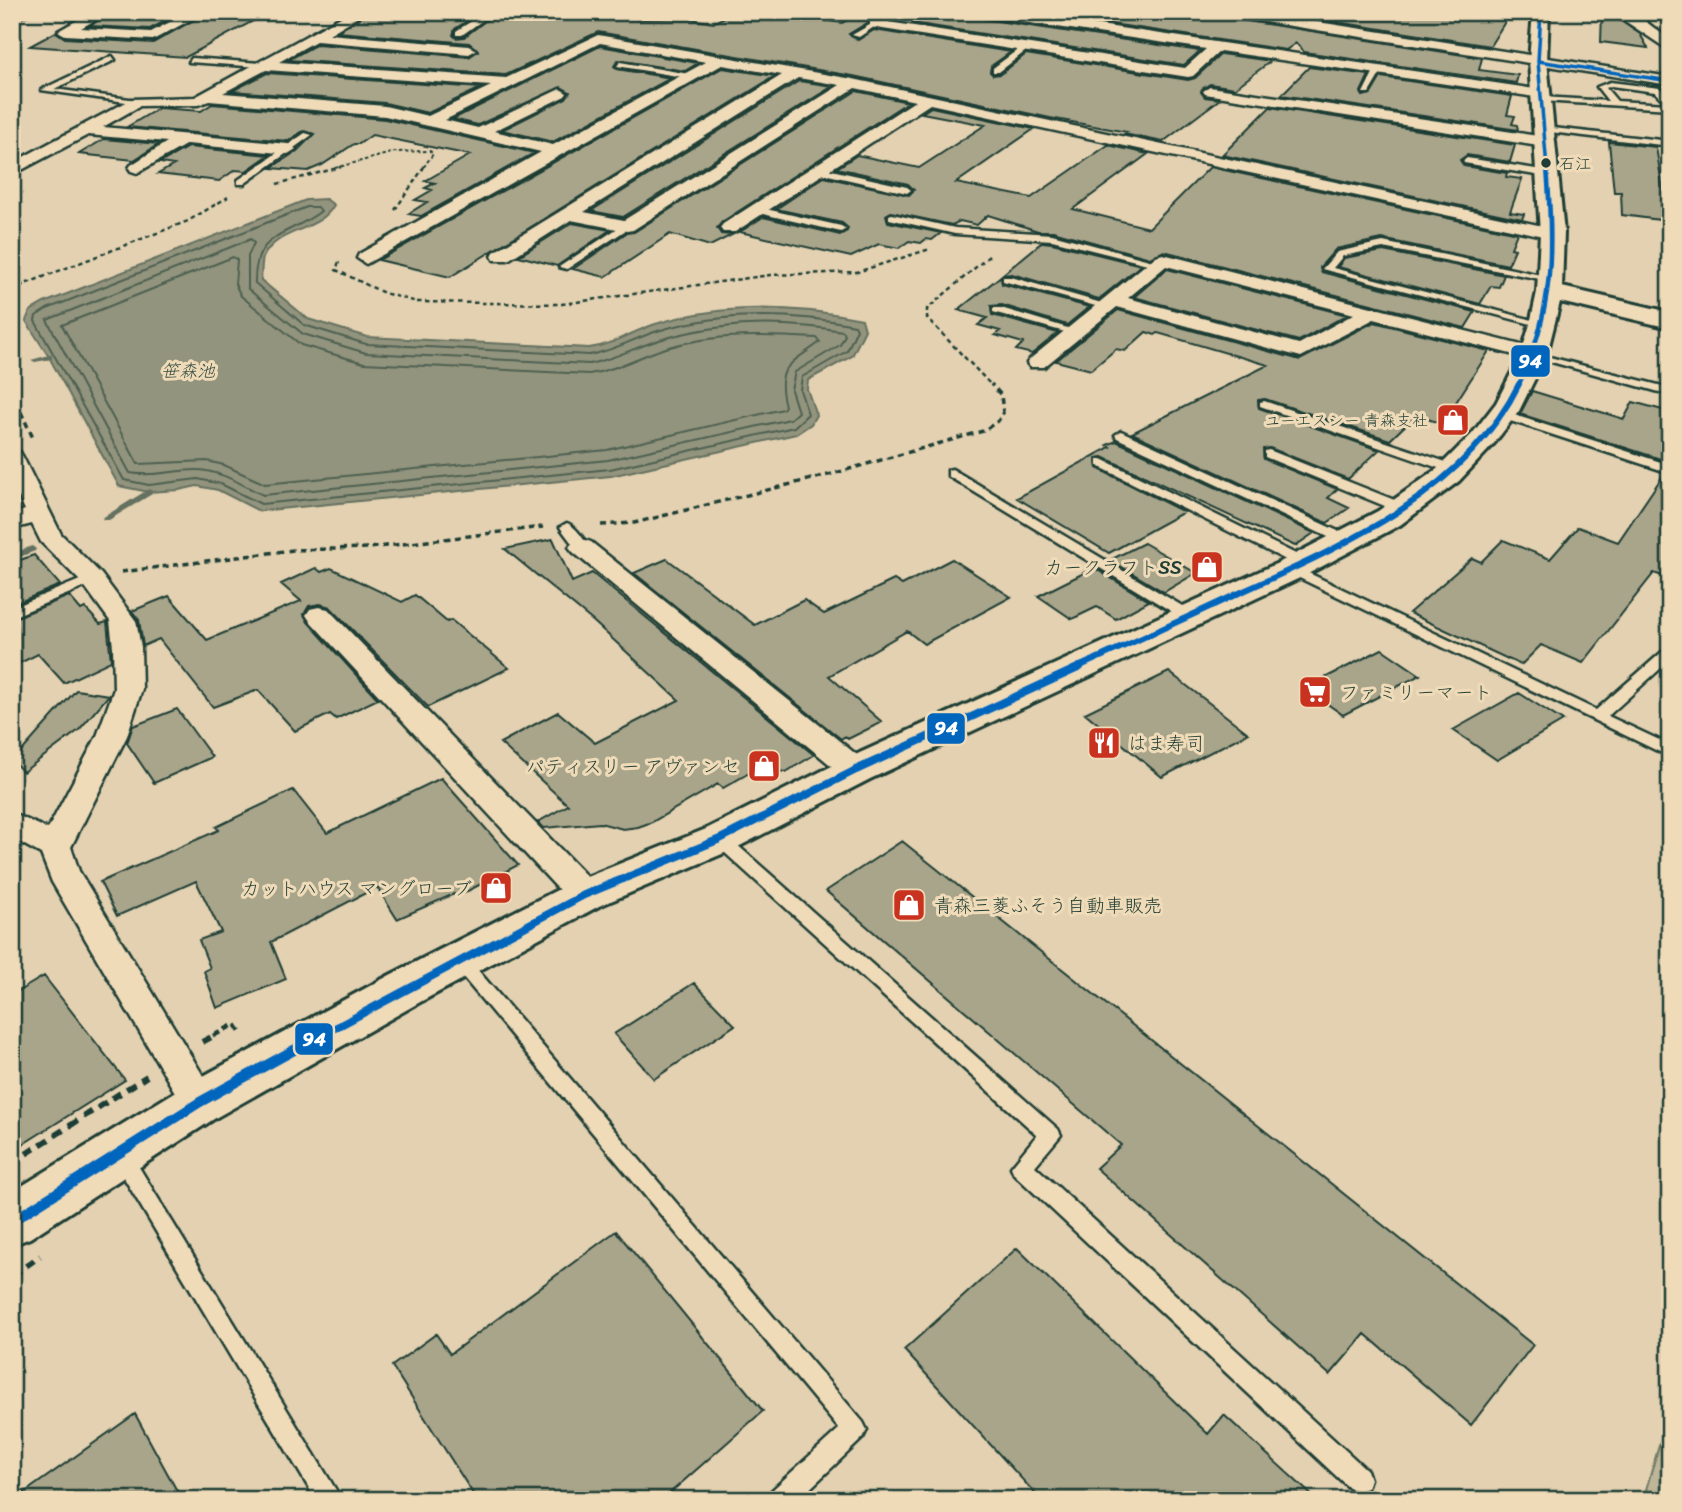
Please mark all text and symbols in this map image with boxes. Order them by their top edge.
place label: 石江 [1559,149,1591,178]
marker: 石江 [1539,156,1553,170]
line badge: 94 [1510,344,1551,378]
text: 94 [1518,345,1542,378]
water label: 笹森池 [161,355,216,387]
shop icon: ユーエスシー 青森支社 [1434,401,1472,439]
place label: ユーエスシー 青森支社 [1264,406,1428,435]
shop icon: カークラフトSS [1188,548,1226,586]
place label: カークラフトSS [1044,551,1182,584]
supermarket icon: ファミリーマート [1296,673,1334,711]
place label: ファミリーマート [1340,676,1492,709]
line badge: 94 [926,712,966,745]
text: 94 [934,712,958,745]
restaurant icon: はま寿司 [1085,724,1123,762]
place label: はま寿司 [1128,727,1204,760]
shop icon: パティスリー アヴァンセ [745,747,783,785]
place label: パティスリー アヴァンセ [526,750,740,783]
shop icon: カットハウス マングローブ [477,869,515,907]
place label: カットハウス マングローブ [241,872,472,905]
shop icon: 青森三菱ふそう自動車販売 [890,886,928,924]
place label: 青森三菱ふそう自動車販売 [934,889,1162,922]
line badge: 94 [294,1022,334,1056]
text: 94 [302,1023,326,1056]

